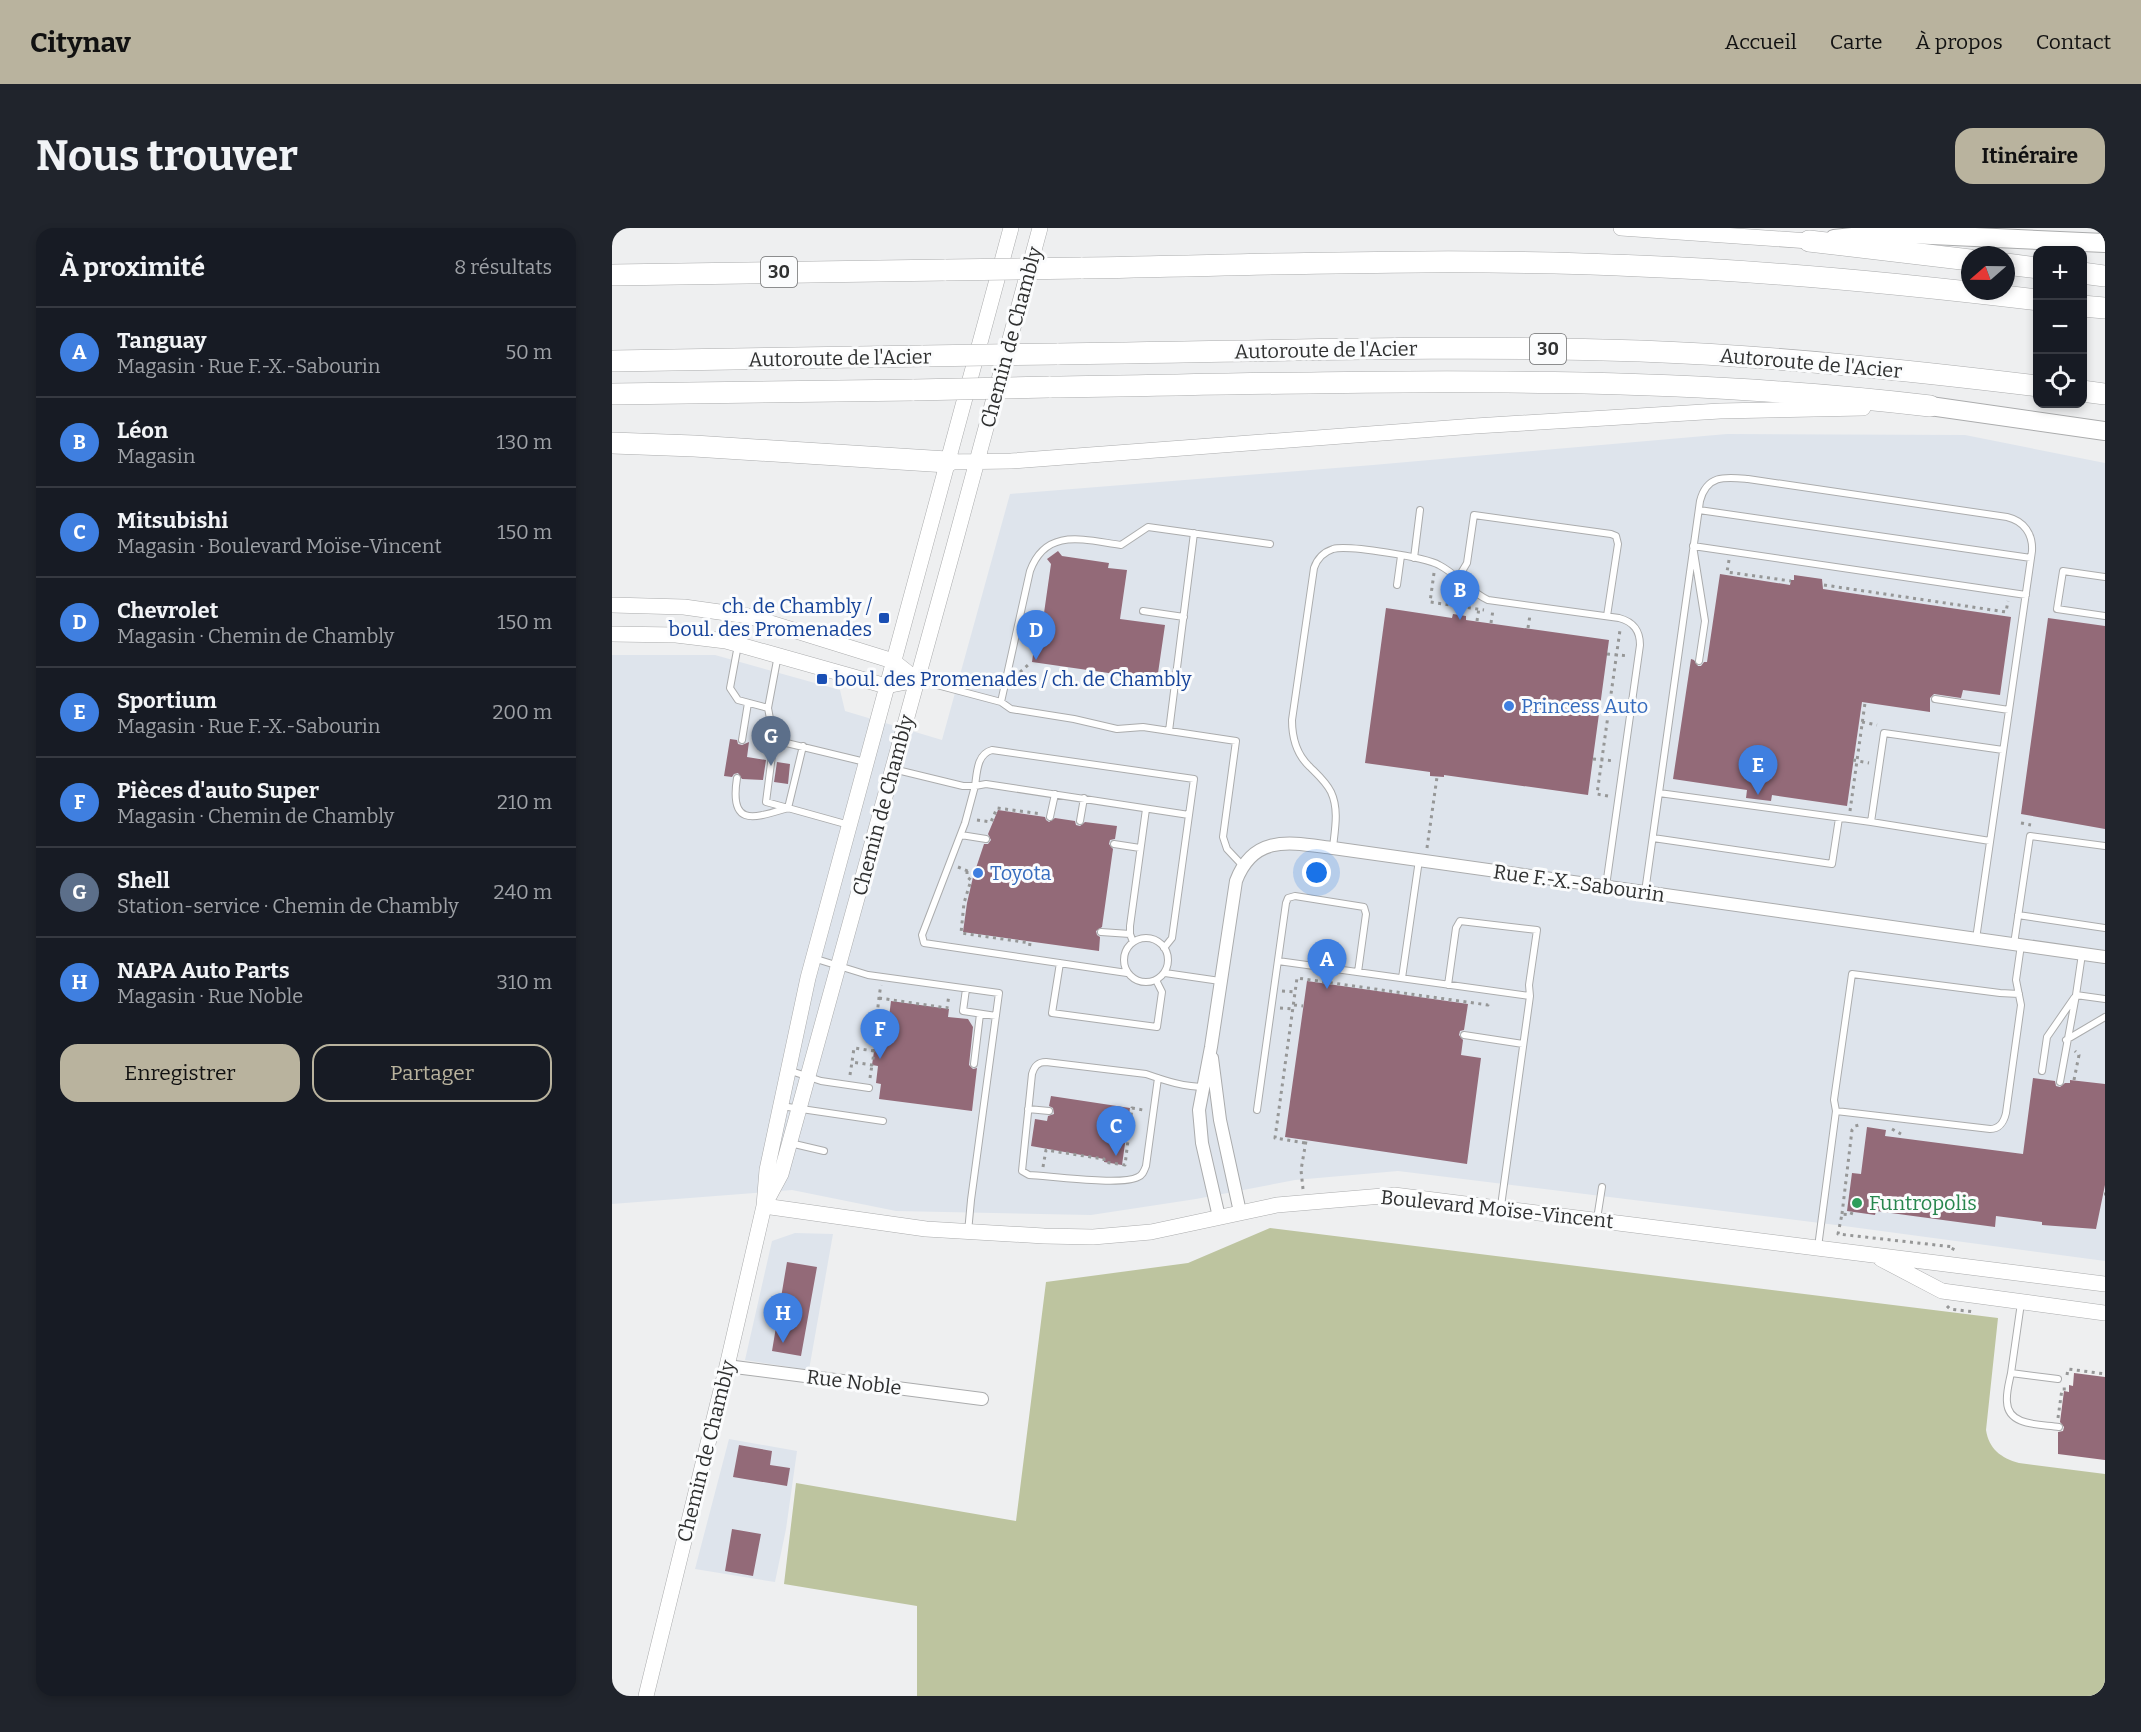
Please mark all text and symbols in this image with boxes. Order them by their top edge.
text: Citynav [30,26,131,59]
text: Accueil [1725,29,1797,55]
text: Carte [1830,29,1883,55]
text: À propos [1916,29,2003,55]
text: Contact [2036,29,2111,55]
button: Itinéraire [1955,128,2105,184]
text: Nous trouver [36,131,298,181]
street label: Chemin de Chambly [975,243,1047,430]
north arrow [1961,246,2015,300]
map controls [2033,246,2087,408]
button: + [2033,246,2087,300]
text: À proximité [60,252,205,283]
text: 8 résultats [454,255,552,279]
road number: 30 [761,257,797,287]
button: − [2033,300,2087,354]
text: Tanguay [117,327,207,354]
road number: 30 [1530,334,1566,364]
street label: Autoroute de l'Acier [1234,336,1418,364]
text: A [72,340,87,364]
text: 50 m [505,340,552,364]
street label: Autoroute de l'Acier [1719,343,1903,383]
street label: Autoroute de l'Acier [748,344,932,372]
text: Magasin · Rue F.-X.-Sabourin [117,354,380,378]
button: locate [2033,354,2087,408]
text: Léon [117,417,168,444]
text: B [73,430,86,454]
text: 130 m [497,430,552,454]
text: Magasin [117,444,196,468]
text: Mitsubishi [117,507,228,534]
text: C [73,520,86,544]
text: 150 m [497,520,552,544]
text: Magasin · Boulevard Moïse-Vincent [117,534,442,558]
pin: B [1440,570,1480,620]
place label: ch. de Chambly / boul. des Promenades [669,594,873,641]
text: Chevrolet [117,597,218,624]
text: D [72,610,87,634]
text: 150 m [497,610,552,634]
pin: D [1016,610,1056,660]
marker: ch. de Chambly / boul. des Promenades [877,611,891,625]
text: Magasin · Chemin de Chambly [117,624,394,648]
place label: boul. des Promenades / ch. de Chambly [834,667,1192,691]
marker: boul. des Promenades / ch. de Chambly [815,672,829,686]
text: Sportium [117,687,217,714]
place label: Princess Auto [1521,694,1648,718]
marker: Princess Auto [1502,699,1516,713]
text: E [73,700,86,724]
text: 200 m [492,700,552,724]
street label: Chemin de Chambly [847,711,919,898]
text: Magasin · Rue F.-X.-Sabourin [117,714,380,738]
pin: G [752,716,790,766]
pin: E [1738,746,1778,795]
text: Pièces d'auto Super [117,777,319,804]
text: F [74,790,85,814]
text: 210 m [497,790,552,814]
text: Magasin · Chemin de Chambly [117,804,394,828]
your location [1302,858,1331,887]
street label: Rue F.-X.-Sabourin [1492,859,1667,907]
place label: Toyota [990,861,1051,885]
marker: Toyota [971,866,985,880]
text: Shell [117,867,170,894]
text: G [72,880,87,904]
text: 240 m [494,880,552,904]
text: Station-service · Chemin de Chambly [117,894,459,918]
pin: A [1308,940,1346,989]
text: NAPA Auto Parts [117,957,290,984]
text: H [72,970,87,994]
text: 310 m [497,970,552,994]
text: Magasin · Rue Noble [117,984,303,1008]
pin: F [860,1010,900,1059]
button: Enregistrer [60,1044,300,1102]
button: Partager [312,1044,552,1102]
pin: C [1096,1106,1136,1156]
street label: Boulevard Moïse-Vincent [1379,1185,1615,1233]
place label: Funtropolis [1869,1191,1977,1215]
marker: Funtropolis [1850,1196,1864,1210]
pin: H [764,1294,802,1343]
street label: Chemin de Chambly [672,1357,740,1544]
street label: Rue Noble [805,1364,903,1400]

